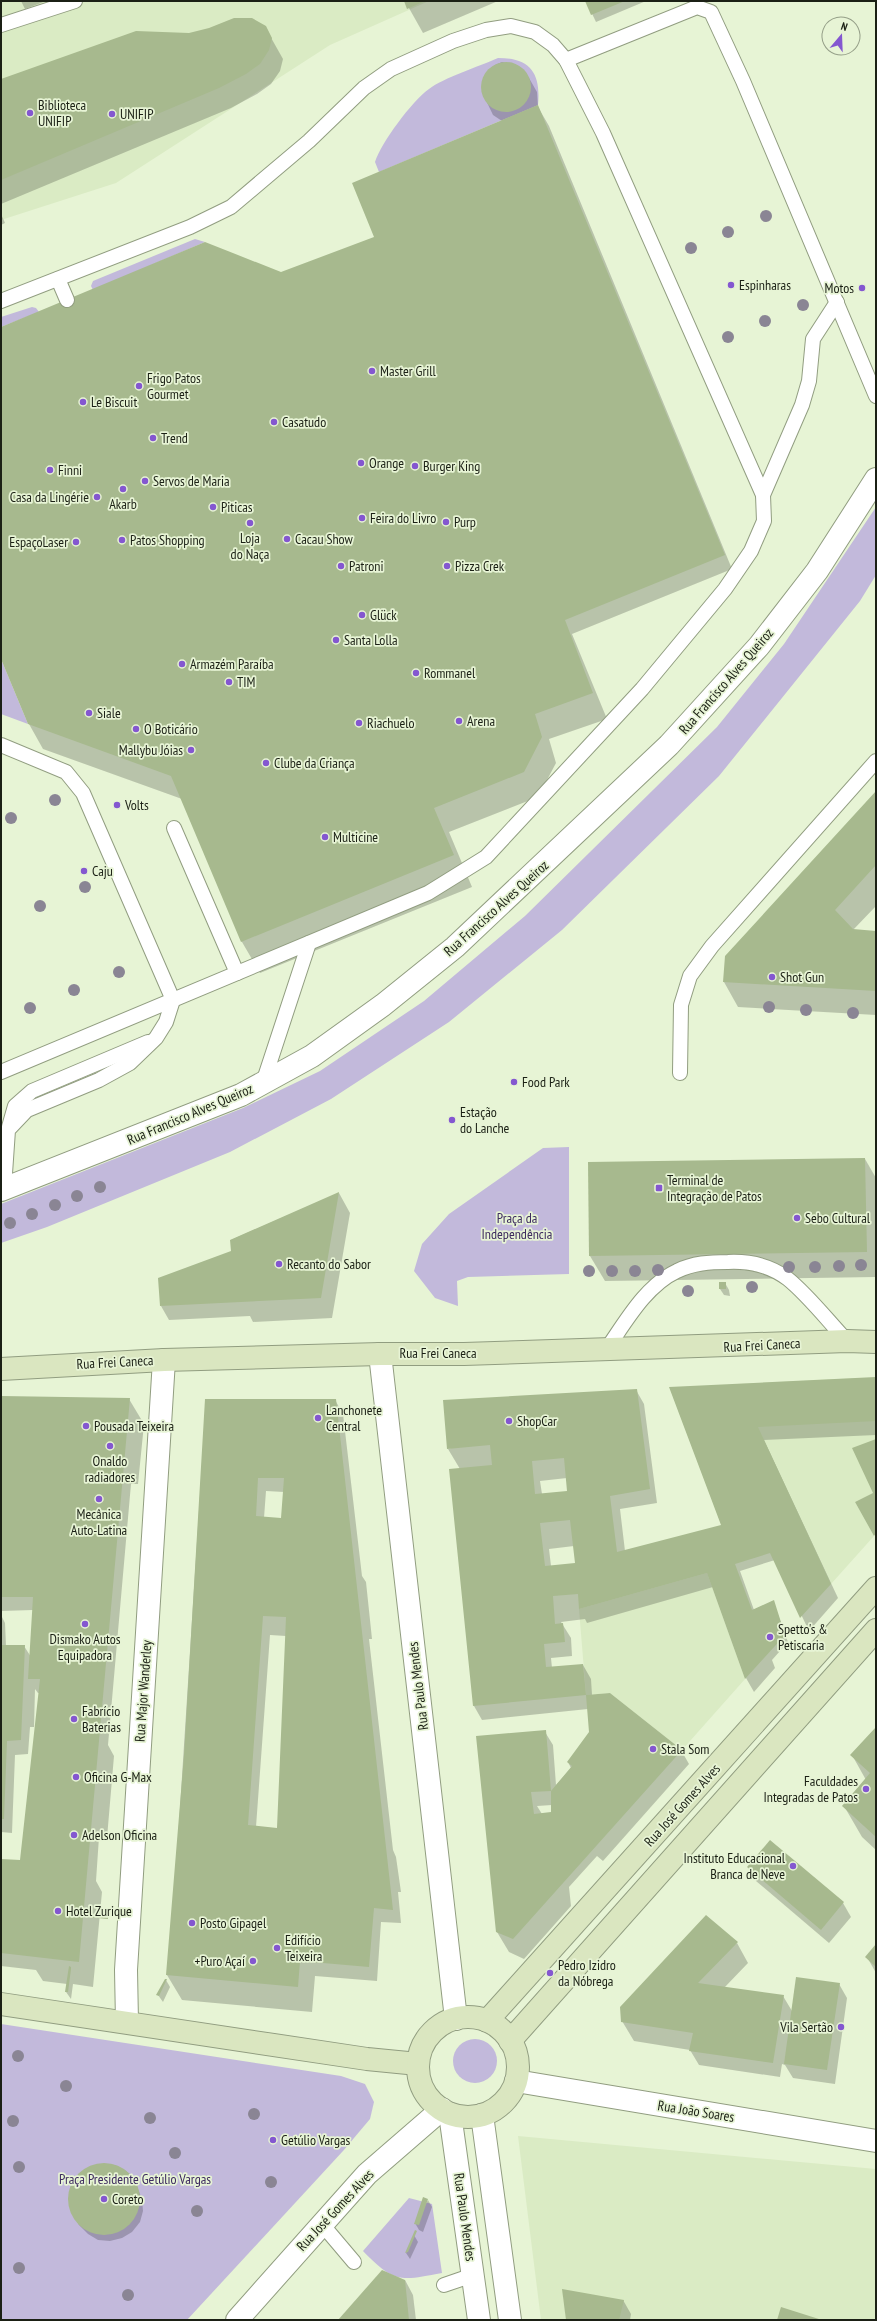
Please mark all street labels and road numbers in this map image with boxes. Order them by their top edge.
street label: Rua Francisco Alves Queiroz [675,624,777,738]
street label: Rua Francisco Alves Queiroz [440,856,552,960]
street label: Rua Francisco Alves Queiroz [124,1079,256,1149]
street label: Rua Frei Caneca [723,1334,801,1356]
street label: Rua Frei Caneca [400,1344,477,1362]
street label: Rua Frei Caneca [76,1351,154,1373]
street label: Rua Major Wanderley [130,1639,156,1742]
street label: Rua Paulo Mendes [404,1641,432,1731]
street label: Rua José Gomes Alves [640,1760,724,1850]
street label: Rua João Soares [656,2096,736,2126]
street label: Rua José Gomes Alves [293,2165,378,2255]
street label: Rua Paulo Mendes [450,2172,480,2262]

